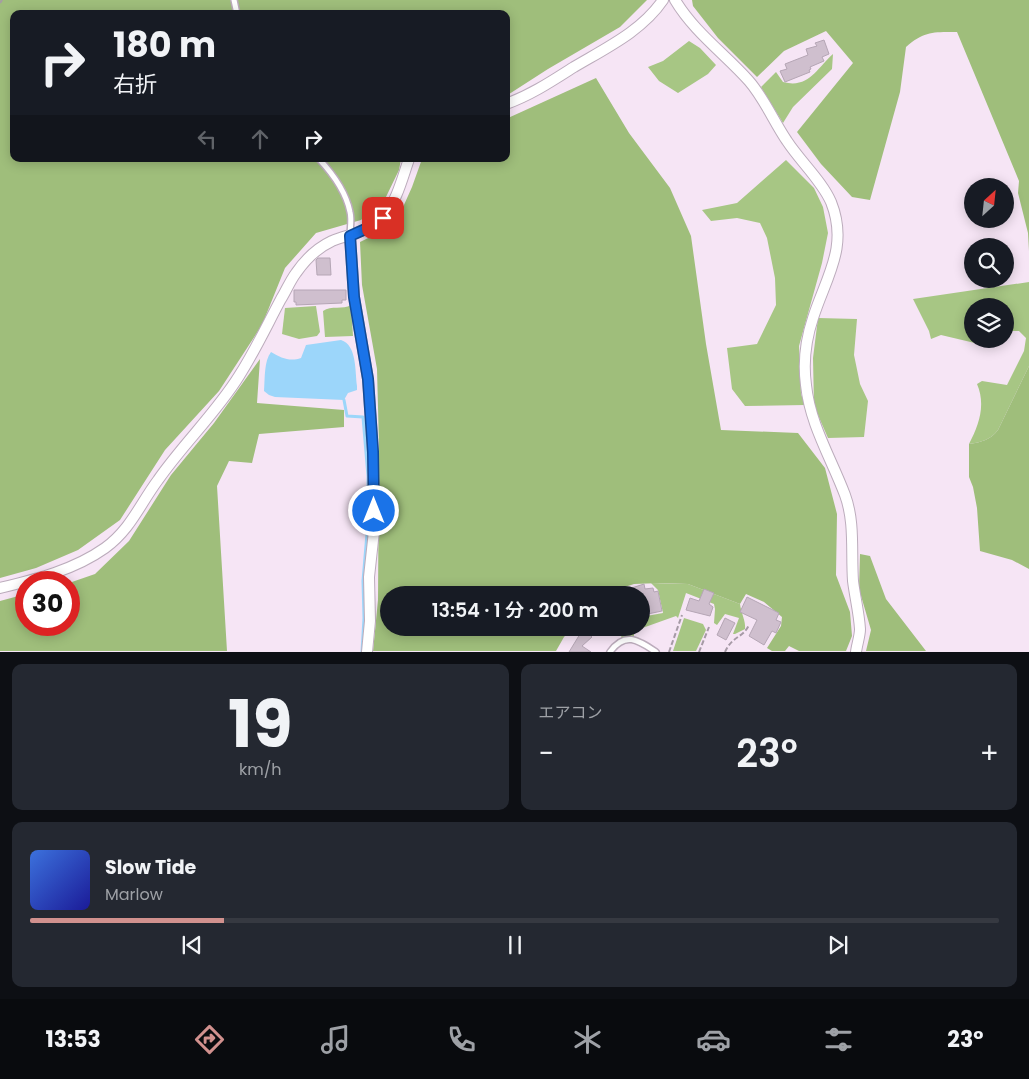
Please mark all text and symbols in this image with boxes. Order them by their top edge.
text: 180 m [113,20,216,69]
icon: right [30,30,95,95]
text: 右折 [113,69,157,100]
icon: left [193,125,221,153]
icon: ahead [246,125,274,153]
icon: right [299,125,327,153]
north arrow [964,178,1014,228]
map controls [964,178,1014,348]
pin [362,197,404,239]
icon: arrive [369,204,397,232]
button: search [964,238,1014,288]
button: layers [964,298,1014,348]
position arrow [347,484,399,536]
speed limit sign: 30 [15,571,80,636]
text: 13:54 · 1 分 · 200 m [432,597,598,624]
text: 19 [228,679,292,770]
text: エアコン [539,701,603,724]
text: 23° [736,727,798,780]
text: − [539,734,554,773]
text: + [980,734,999,773]
text: km/h [239,758,282,781]
text: Slow Tide [105,854,196,881]
text: Marlow [105,883,163,906]
icon: previous [178,931,206,959]
icon: pause [501,931,529,959]
icon: next [824,931,852,959]
icon: directions [192,1022,227,1057]
icon: music [318,1022,353,1057]
icon: phone [444,1022,479,1057]
icon: climate [570,1022,605,1057]
icon: car [696,1022,731,1057]
icon: filters [821,1022,856,1057]
text: 13:53 [45,1024,101,1055]
text: 23° [947,1024,983,1055]

